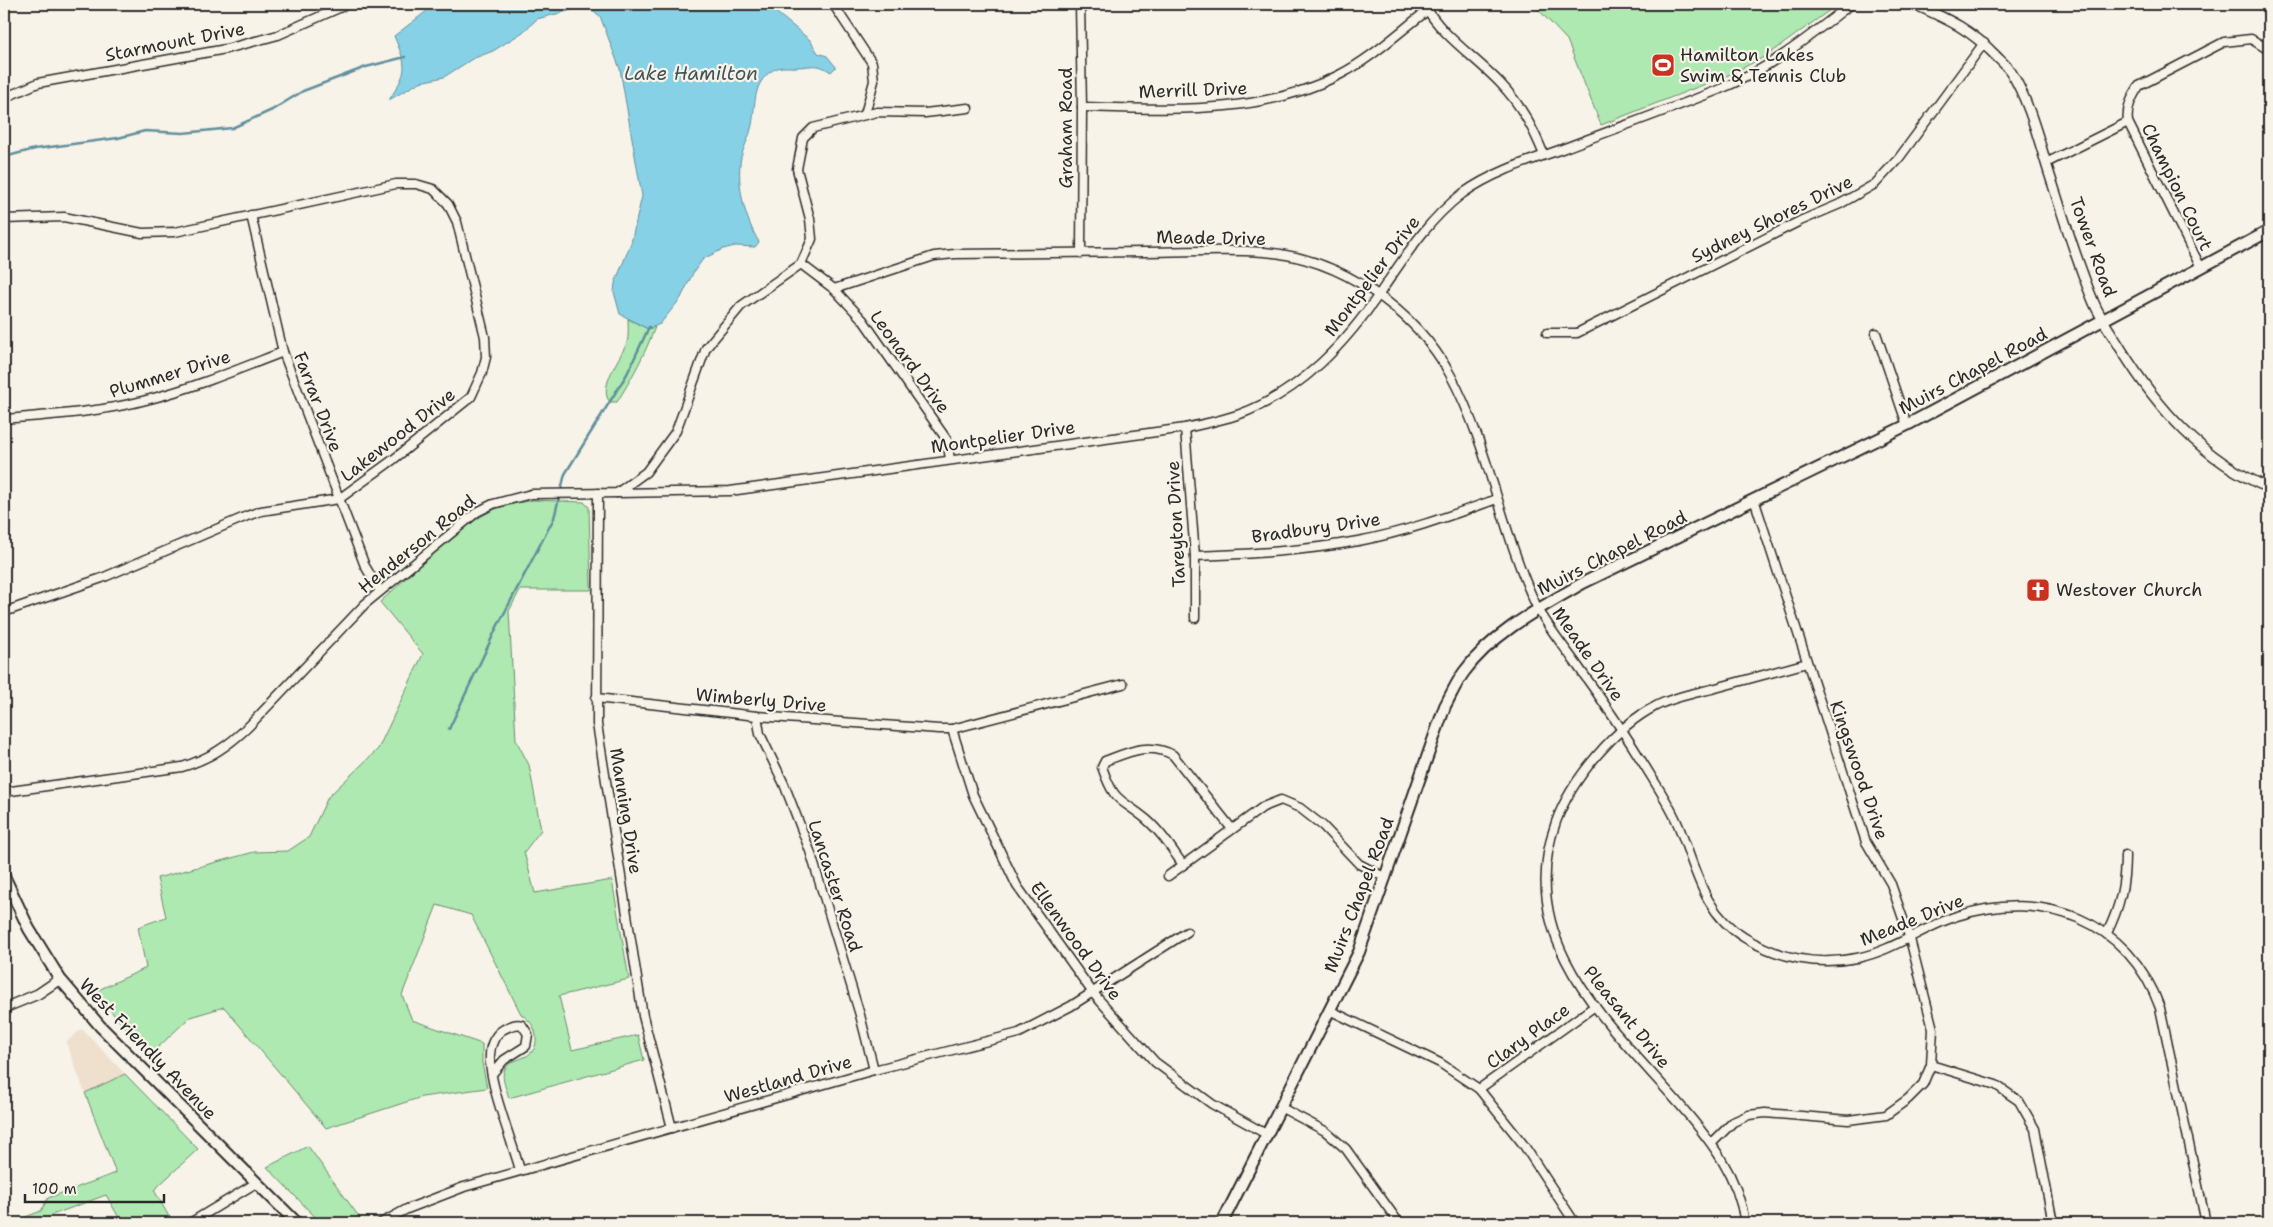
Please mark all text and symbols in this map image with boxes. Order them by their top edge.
street label: Starmount Drive [103,17,247,67]
place label: Hamilton Lakes Swim & Tennis Club [1680,43,1846,88]
sports icon: Hamilton Lakes Swim & Tennis Club [1650,52,1676,78]
water label: Lake Hamilton [624,61,758,86]
street label: Graham Road [1054,67,1078,189]
street label: Merrill Drive [1138,76,1248,104]
street label: Champion Court [2136,119,2218,255]
street label: Sydney Shores Drive [1687,169,1857,269]
street label: Tower Road [2064,194,2122,300]
street label: Montpelier Drive [1319,211,1425,341]
street label: Meade Drive [1156,225,1266,251]
street label: Leonard Drive [865,306,955,418]
street label: Muirs Chapel Road [1895,322,2051,420]
street label: Plummer Drive [107,344,233,404]
street label: Farrar Drive [288,349,348,455]
street label: Lakewood Drive [336,383,460,487]
street label: Montpelier Drive [929,415,1077,459]
street label: Tareyton Drive [1161,460,1191,588]
street label: Henderson Road [353,489,481,599]
street label: Muirs Chapel Road [1533,505,1691,601]
street label: Bradbury Drive [1250,507,1382,549]
church icon: Westover Church [2025,577,2051,603]
place label: Westover Church [2056,578,2202,602]
street label: Meade Drive [1547,602,1629,706]
street label: Wimberly Drive [694,682,828,718]
street label: Kingswood Drive [1824,697,1894,843]
street label: Manning Drive [604,746,648,876]
street label: Muirs Chapel Road [1318,814,1400,976]
street label: Lancaster Road [802,817,868,955]
street label: Ellenwood Drive [1025,877,1127,1005]
street label: Meade Drive [1857,888,1967,952]
street label: Pleasant Drive [1578,961,1676,1073]
street label: West Friendly Avenue [74,973,222,1125]
street label: Clary Place [1481,998,1575,1074]
street label: Westland Drive [721,1049,855,1109]
scale bar [25,1172,164,1204]
text: 100 m [32,1179,77,1199]

